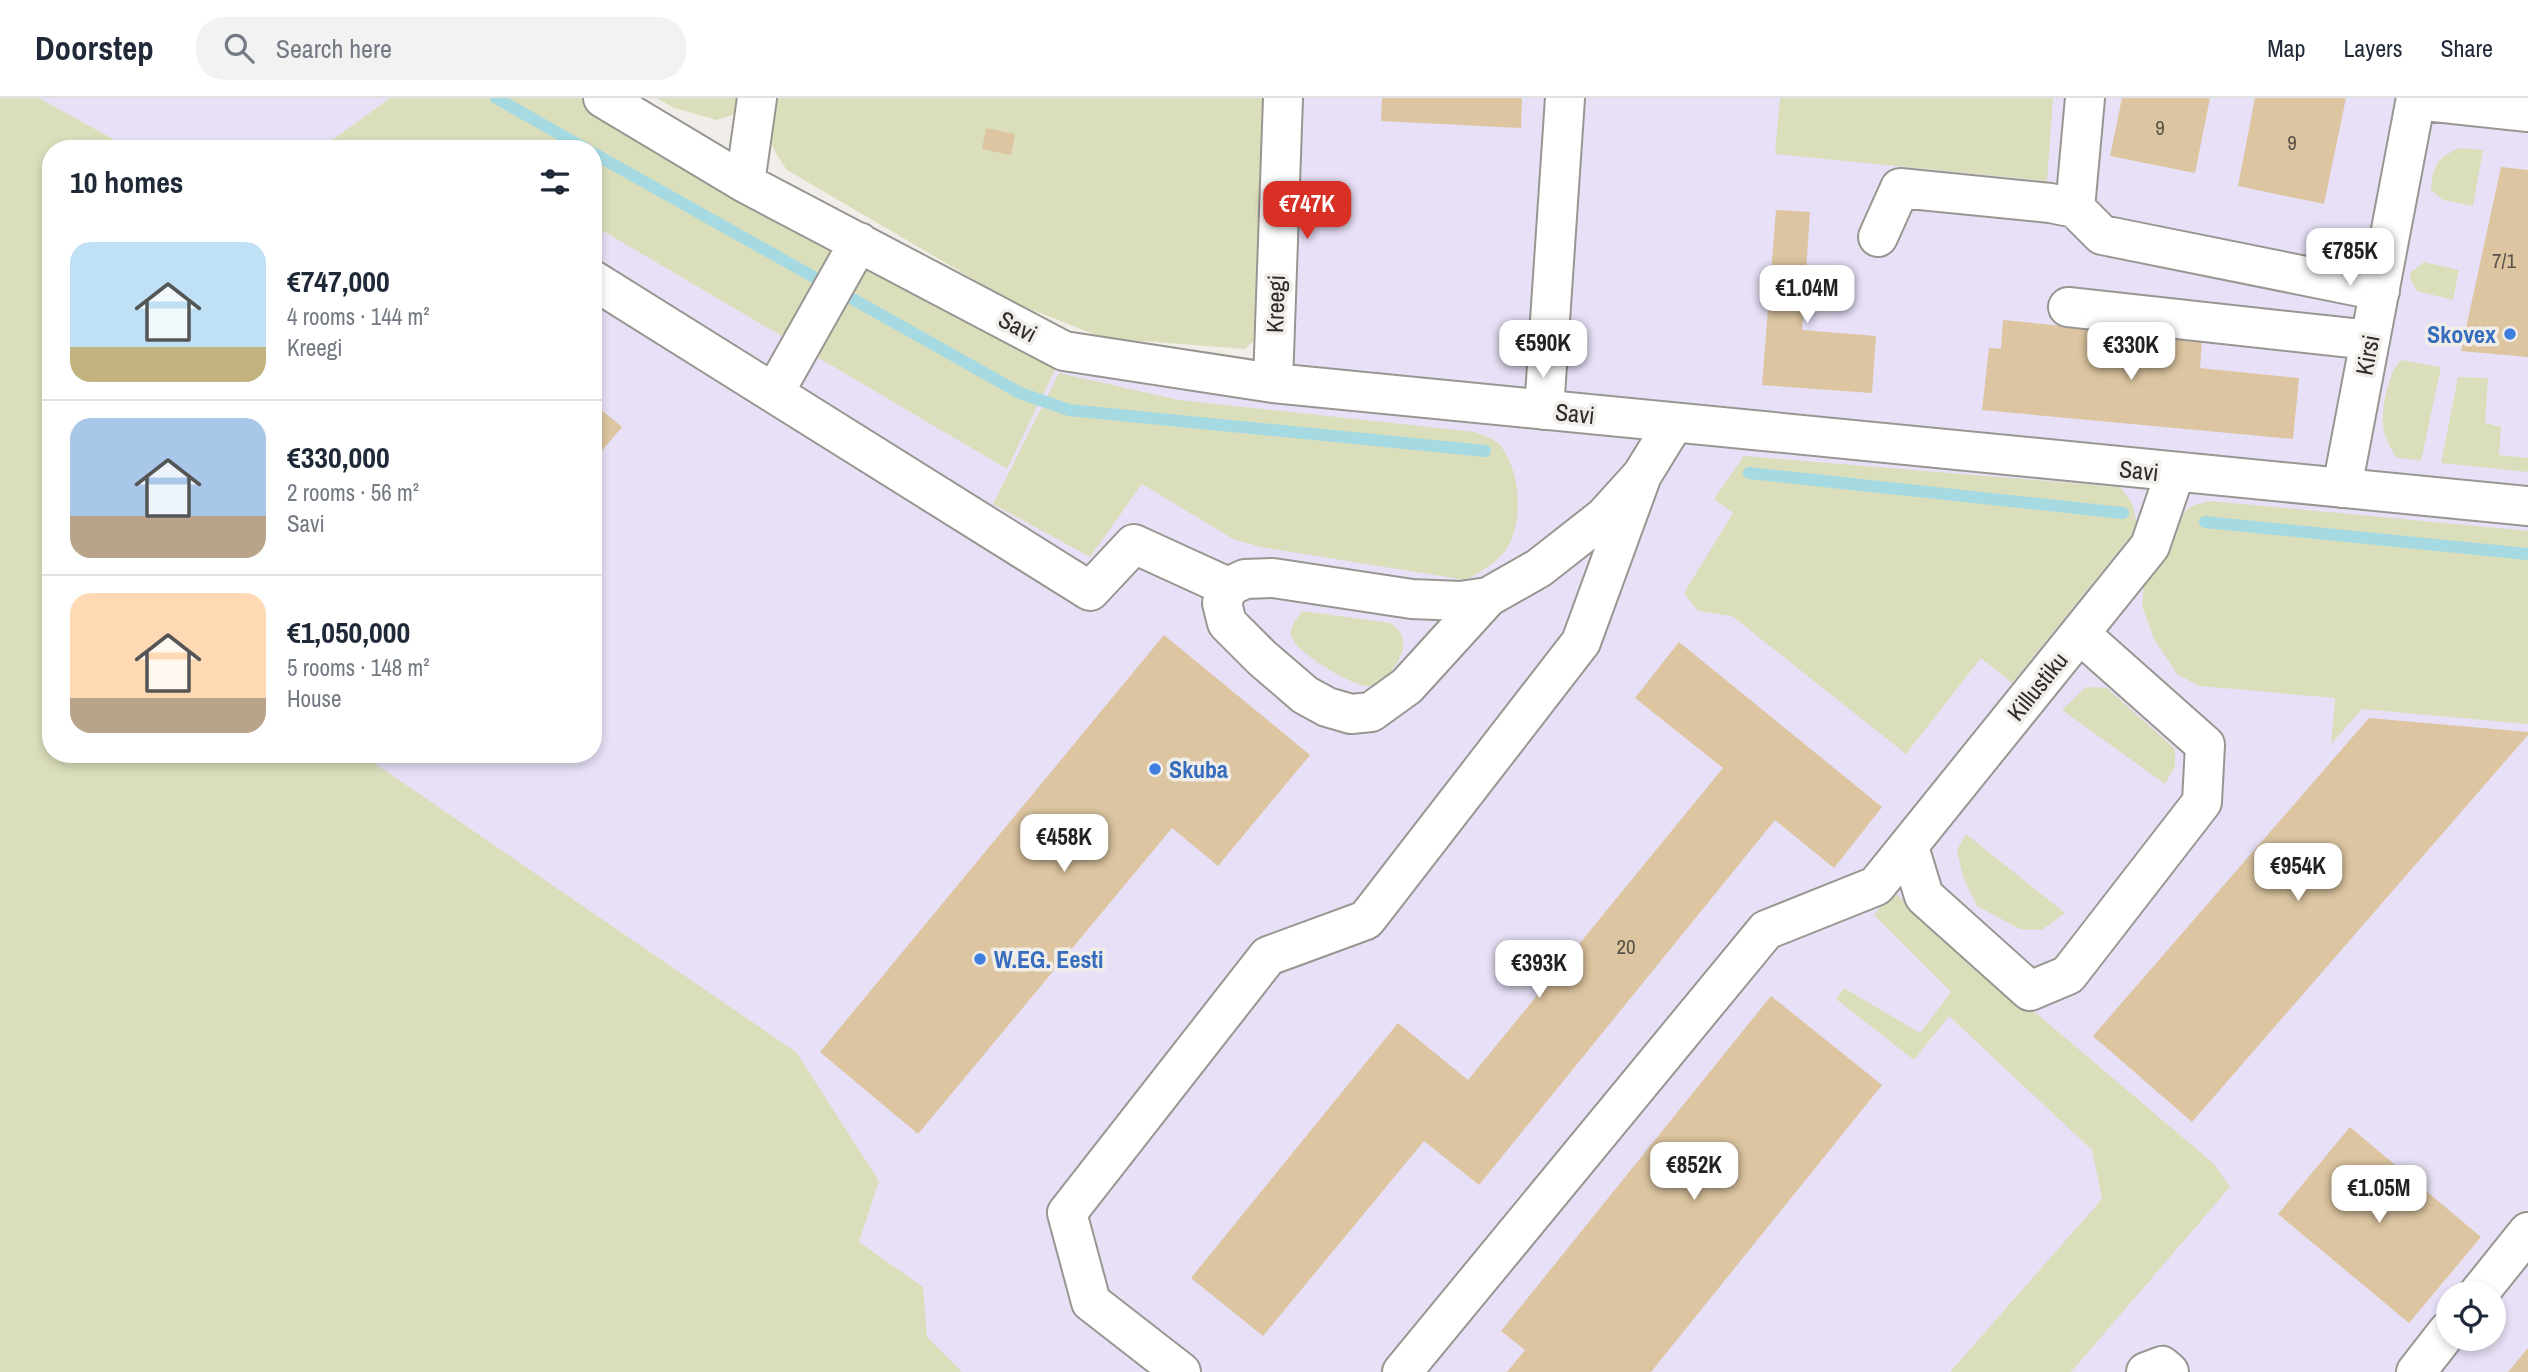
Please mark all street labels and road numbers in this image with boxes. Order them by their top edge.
street label: Kreegi [1258,274,1292,334]
street label: Savi [993,303,1043,349]
street label: Kirsi [2347,332,2387,378]
street label: Savi [1554,395,1596,431]
street label: Savi [2118,452,2160,488]
street label: Killustiku [1999,645,2075,727]

